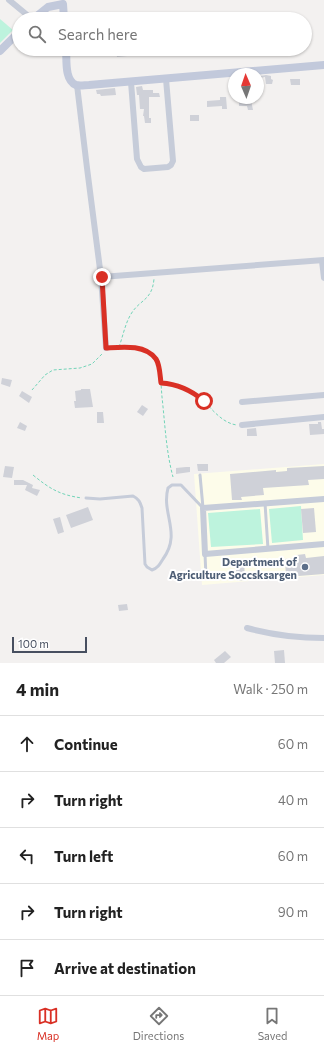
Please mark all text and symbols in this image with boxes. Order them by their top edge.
search box [12,12,312,56]
icon: search [26,23,48,45]
text: Search here [58,25,137,43]
north arrow [228,68,264,104]
route end [93,268,111,286]
route start [195,392,213,410]
place label: Department of Agriculture Soccsksargen [169,555,297,581]
marker: Department of Agriculture Soccsksargen [300,562,310,572]
scale bar [12,635,87,654]
text: 100 m [18,637,49,650]
text: 4 min [16,679,59,700]
text: Walk · 250 m [233,681,308,697]
icon: ahead [16,733,38,755]
text: Continue [54,735,118,753]
text: 60 m [278,736,308,752]
icon: right [16,789,38,811]
text: Turn right [54,791,123,809]
text: 40 m [278,792,308,808]
icon: left [16,845,38,867]
text: Turn left [54,847,113,865]
text: 60 m [278,848,308,864]
icon: right [16,901,38,923]
text: Turn right [54,903,123,921]
text: 90 m [278,904,308,920]
icon: arrive [16,957,38,979]
text: Arrive at destination [54,959,196,977]
tab: Map [37,1005,59,1042]
tab: Directions [133,1005,184,1042]
tab: Saved [258,1005,287,1042]

